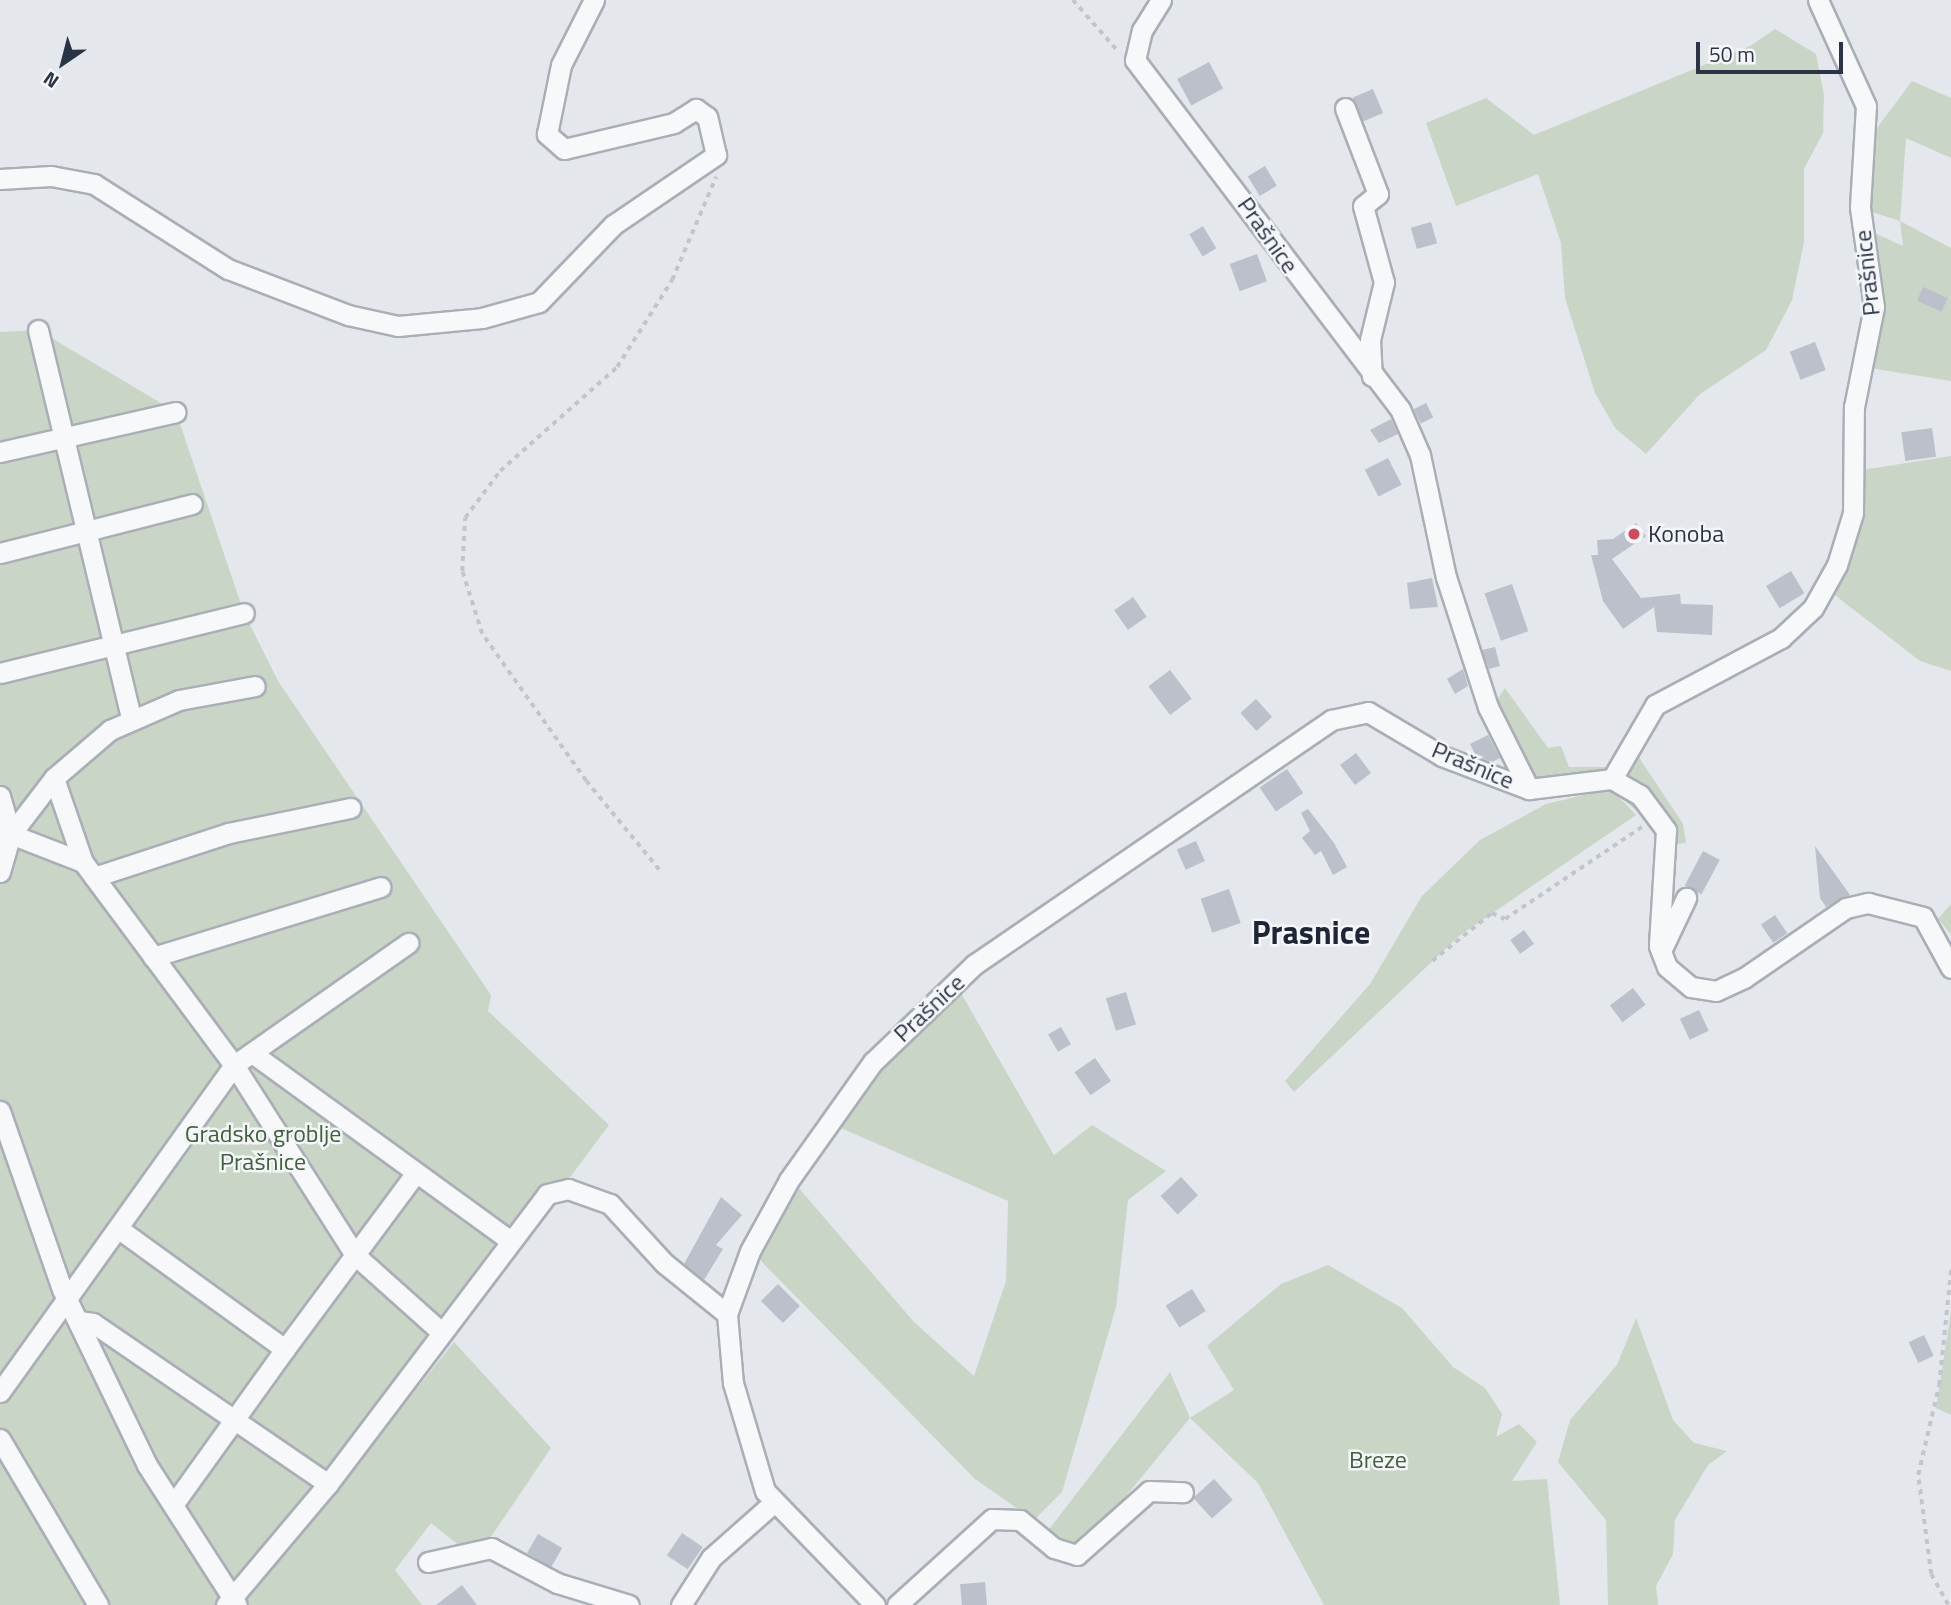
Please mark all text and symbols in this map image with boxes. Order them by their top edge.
north arrow [28,28,98,98]
scale bar [1699,28,1846,72]
text: 50 m [1709,38,1755,70]
text: N [37,65,64,96]
street label: Prašnice [1231,191,1305,279]
street label: Prašnice [1848,229,1886,317]
place label: Konoba [1648,520,1724,548]
marker: Konoba [1626,526,1642,542]
street label: Prašnice [1428,735,1518,795]
district label: Prasnice [1252,913,1370,951]
street label: Prašnice [888,968,970,1048]
park label: Gradsko groblje Prašnice [185,1120,341,1176]
park label: Breze [1349,1446,1407,1474]

